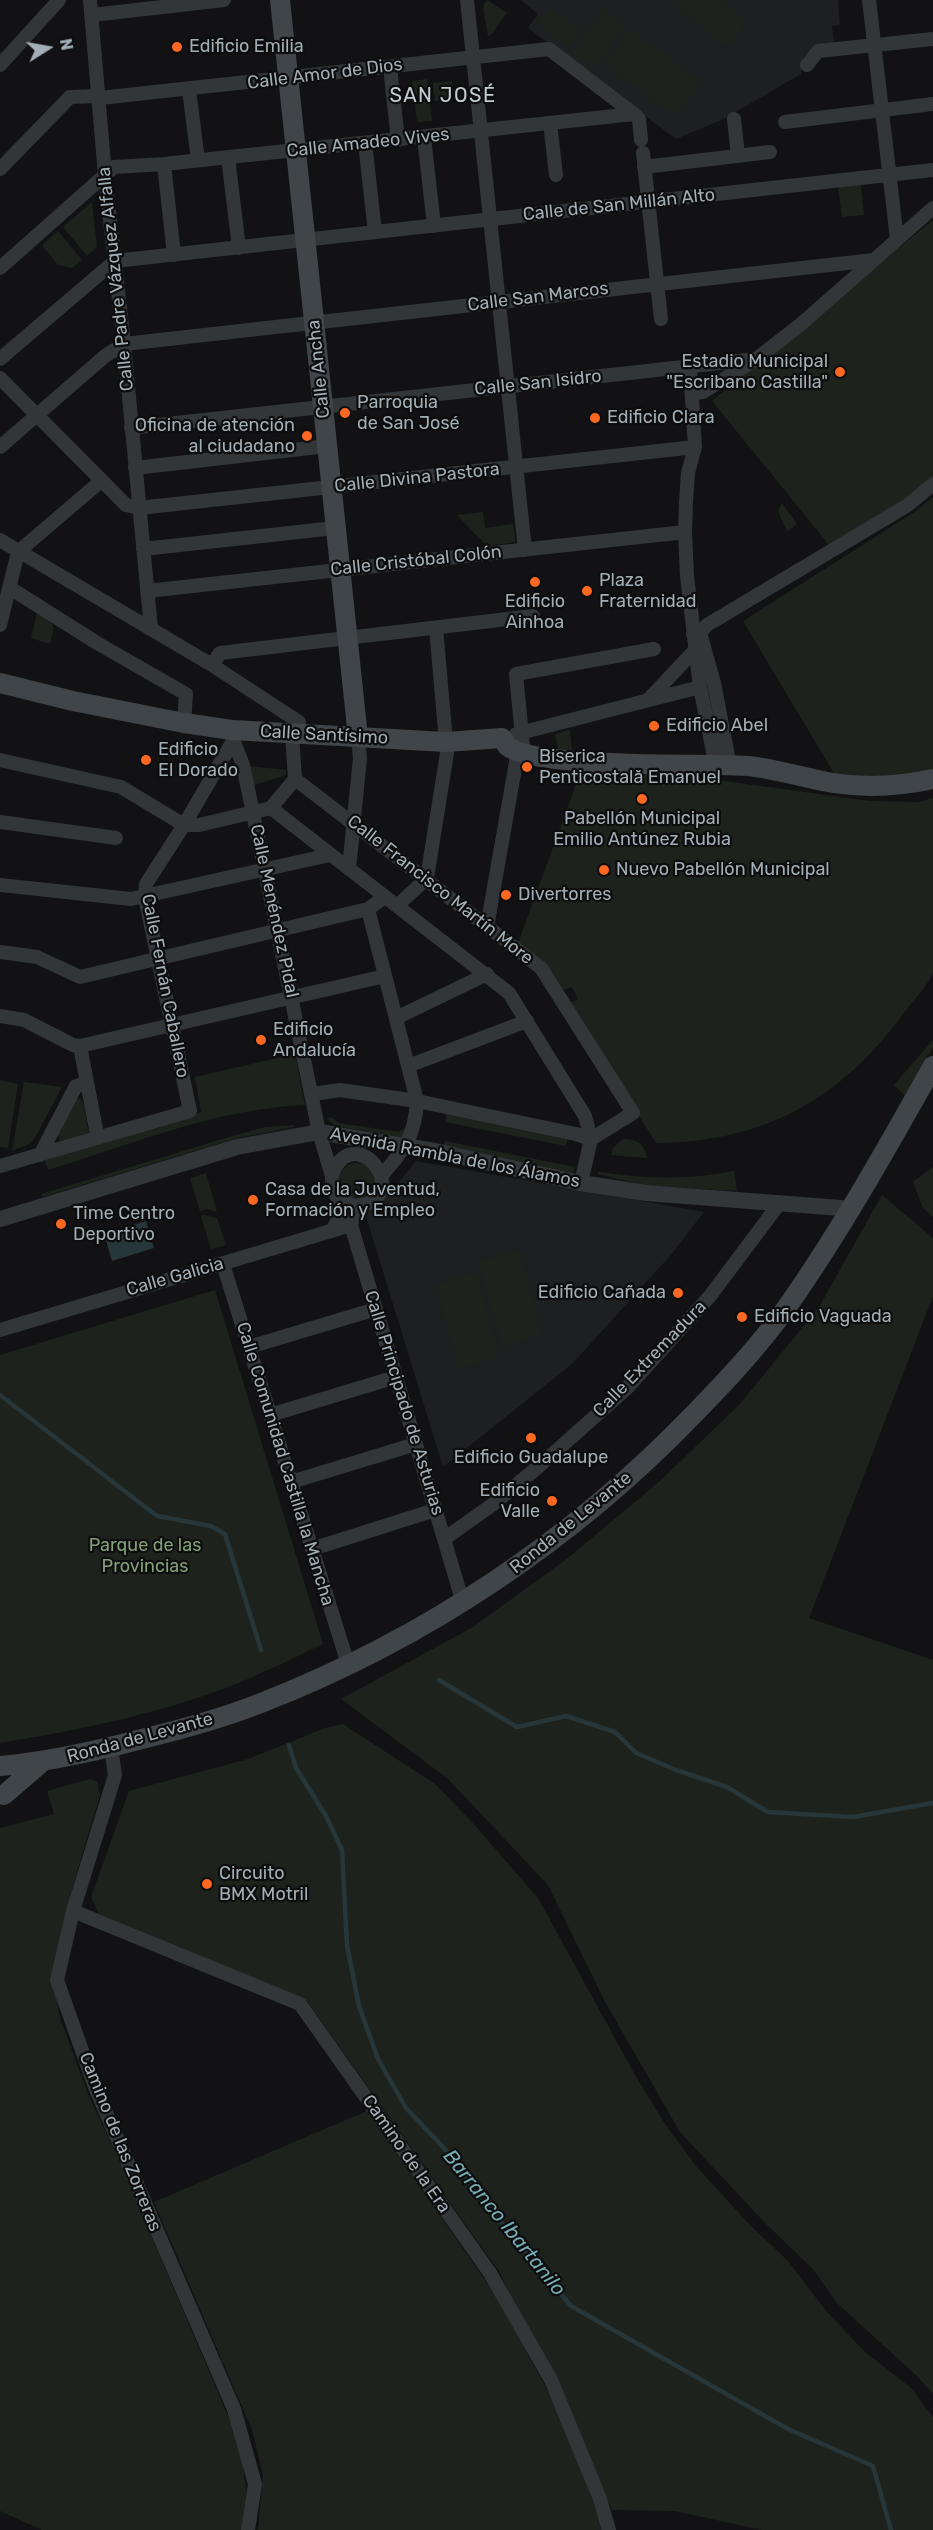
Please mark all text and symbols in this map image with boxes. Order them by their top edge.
north arrow [18,18,78,78]
place label: Edificio Emilia [189,36,304,58]
text: N [56,37,77,52]
marker: Edificio Emilia [170,40,184,54]
street label: Calle Amor de Dios [246,54,404,94]
district label: SAN JOSÉ [389,84,497,108]
street label: Calle Amadeo Vives [285,124,451,162]
street label: Calle Padre Vázquez Alfalla [93,166,139,392]
street label: Calle de San Millán Alto [522,184,716,226]
street label: Calle San Marcos [466,278,610,316]
street label: Calle Ancha [303,319,335,419]
place label: Estadio Municipal "Escribano Castilla" [666,351,828,394]
marker: Estadio Municipal "Escribano Castilla" [833,365,847,379]
street label: Calle San Isidro [473,366,603,400]
place label: Parroquia de San José [357,392,460,434]
marker: Parroquia de San José [338,406,352,420]
place label: Edificio Clara [607,407,715,429]
marker: Edificio Clara [588,411,602,425]
place label: Oficina de atención al ciudadano [135,415,295,458]
marker: Oficina de atención al ciudadano [300,429,314,443]
street label: Calle Divina Pastora [333,459,501,497]
street label: Calle Cristóbal Colón [329,541,503,581]
place label: Plaza Fraternidad [599,570,696,612]
marker: Edificio Ainhoa [528,575,542,589]
marker: Plaza Fraternidad [580,584,594,598]
place label: Edificio Ainhoa [505,591,565,634]
place label: Edificio Abel [666,715,768,737]
marker: Edificio Abel [647,719,661,733]
street label: Calle Santísimo [259,721,389,749]
place label: Edificio El Dorado [158,739,238,782]
place label: Biserica Penticostală Emanuel [539,746,721,789]
marker: Edificio El Dorado [139,753,153,767]
marker: Biserica Penticostală Emanuel [520,760,534,774]
marker: Pabellón Municipal Emilio Antúnez Rubia [635,792,649,806]
place label: Pabellón Municipal Emilio Antúnez Rubia [553,808,731,850]
street label: Calle Francisco Martín More [343,811,537,969]
street label: Calle Menéndez Pidal [245,822,303,1000]
place label: Nuevo Pabellón Municipal [616,859,830,881]
marker: Nuevo Pabellón Municipal [597,863,611,877]
place label: Divertorres [518,884,611,906]
marker: Divertorres [499,888,513,902]
street label: Calle Fernán Caballero [137,892,193,1080]
place label: Edificio Andalucía [273,1019,356,1062]
marker: Edificio Andalucía [254,1033,268,1047]
street label: Avenida Rambla de los Álamos [328,1123,582,1193]
place label: Casa de la Juventud, Formación y Empleo [265,1179,440,1222]
marker: Casa de la Juventud, Formación y Empleo [246,1193,260,1207]
place label: Time Centro Deportivo [73,1203,175,1246]
marker: Time Centro Deportivo [54,1217,68,1231]
street label: Calle Galicia [124,1253,226,1301]
place label: Edificio Cañada [538,1282,666,1304]
marker: Edificio Cañada [671,1286,685,1300]
street label: Calle Principado de Asturias [359,1288,449,1518]
street label: Calle Extremadura [589,1296,711,1422]
place label: Edificio Vaguada [754,1306,892,1328]
marker: Edificio Vaguada [735,1310,749,1324]
street label: Calle Comunidad Castilla la Mancha [231,1319,339,1609]
marker: Edificio Guadalupe [524,1431,538,1445]
place label: Edificio Guadalupe [454,1447,608,1469]
street label: Ronda de Levante [506,1467,636,1579]
place label: Edificio Valle [480,1480,540,1522]
marker: Edificio Valle [545,1494,559,1508]
park label: Parque de las Provincias [89,1535,201,1578]
street label: Ronda de Levante [65,1708,215,1768]
place label: Circuito BMX Motril [219,1863,308,1906]
marker: Circuito BMX Motril [200,1877,214,1891]
street label: Camino de las Zorreras [74,2049,166,2235]
street label: Camino de la Era [357,2091,455,2217]
water label: Barranco Ibartanilo [438,2145,570,2301]

